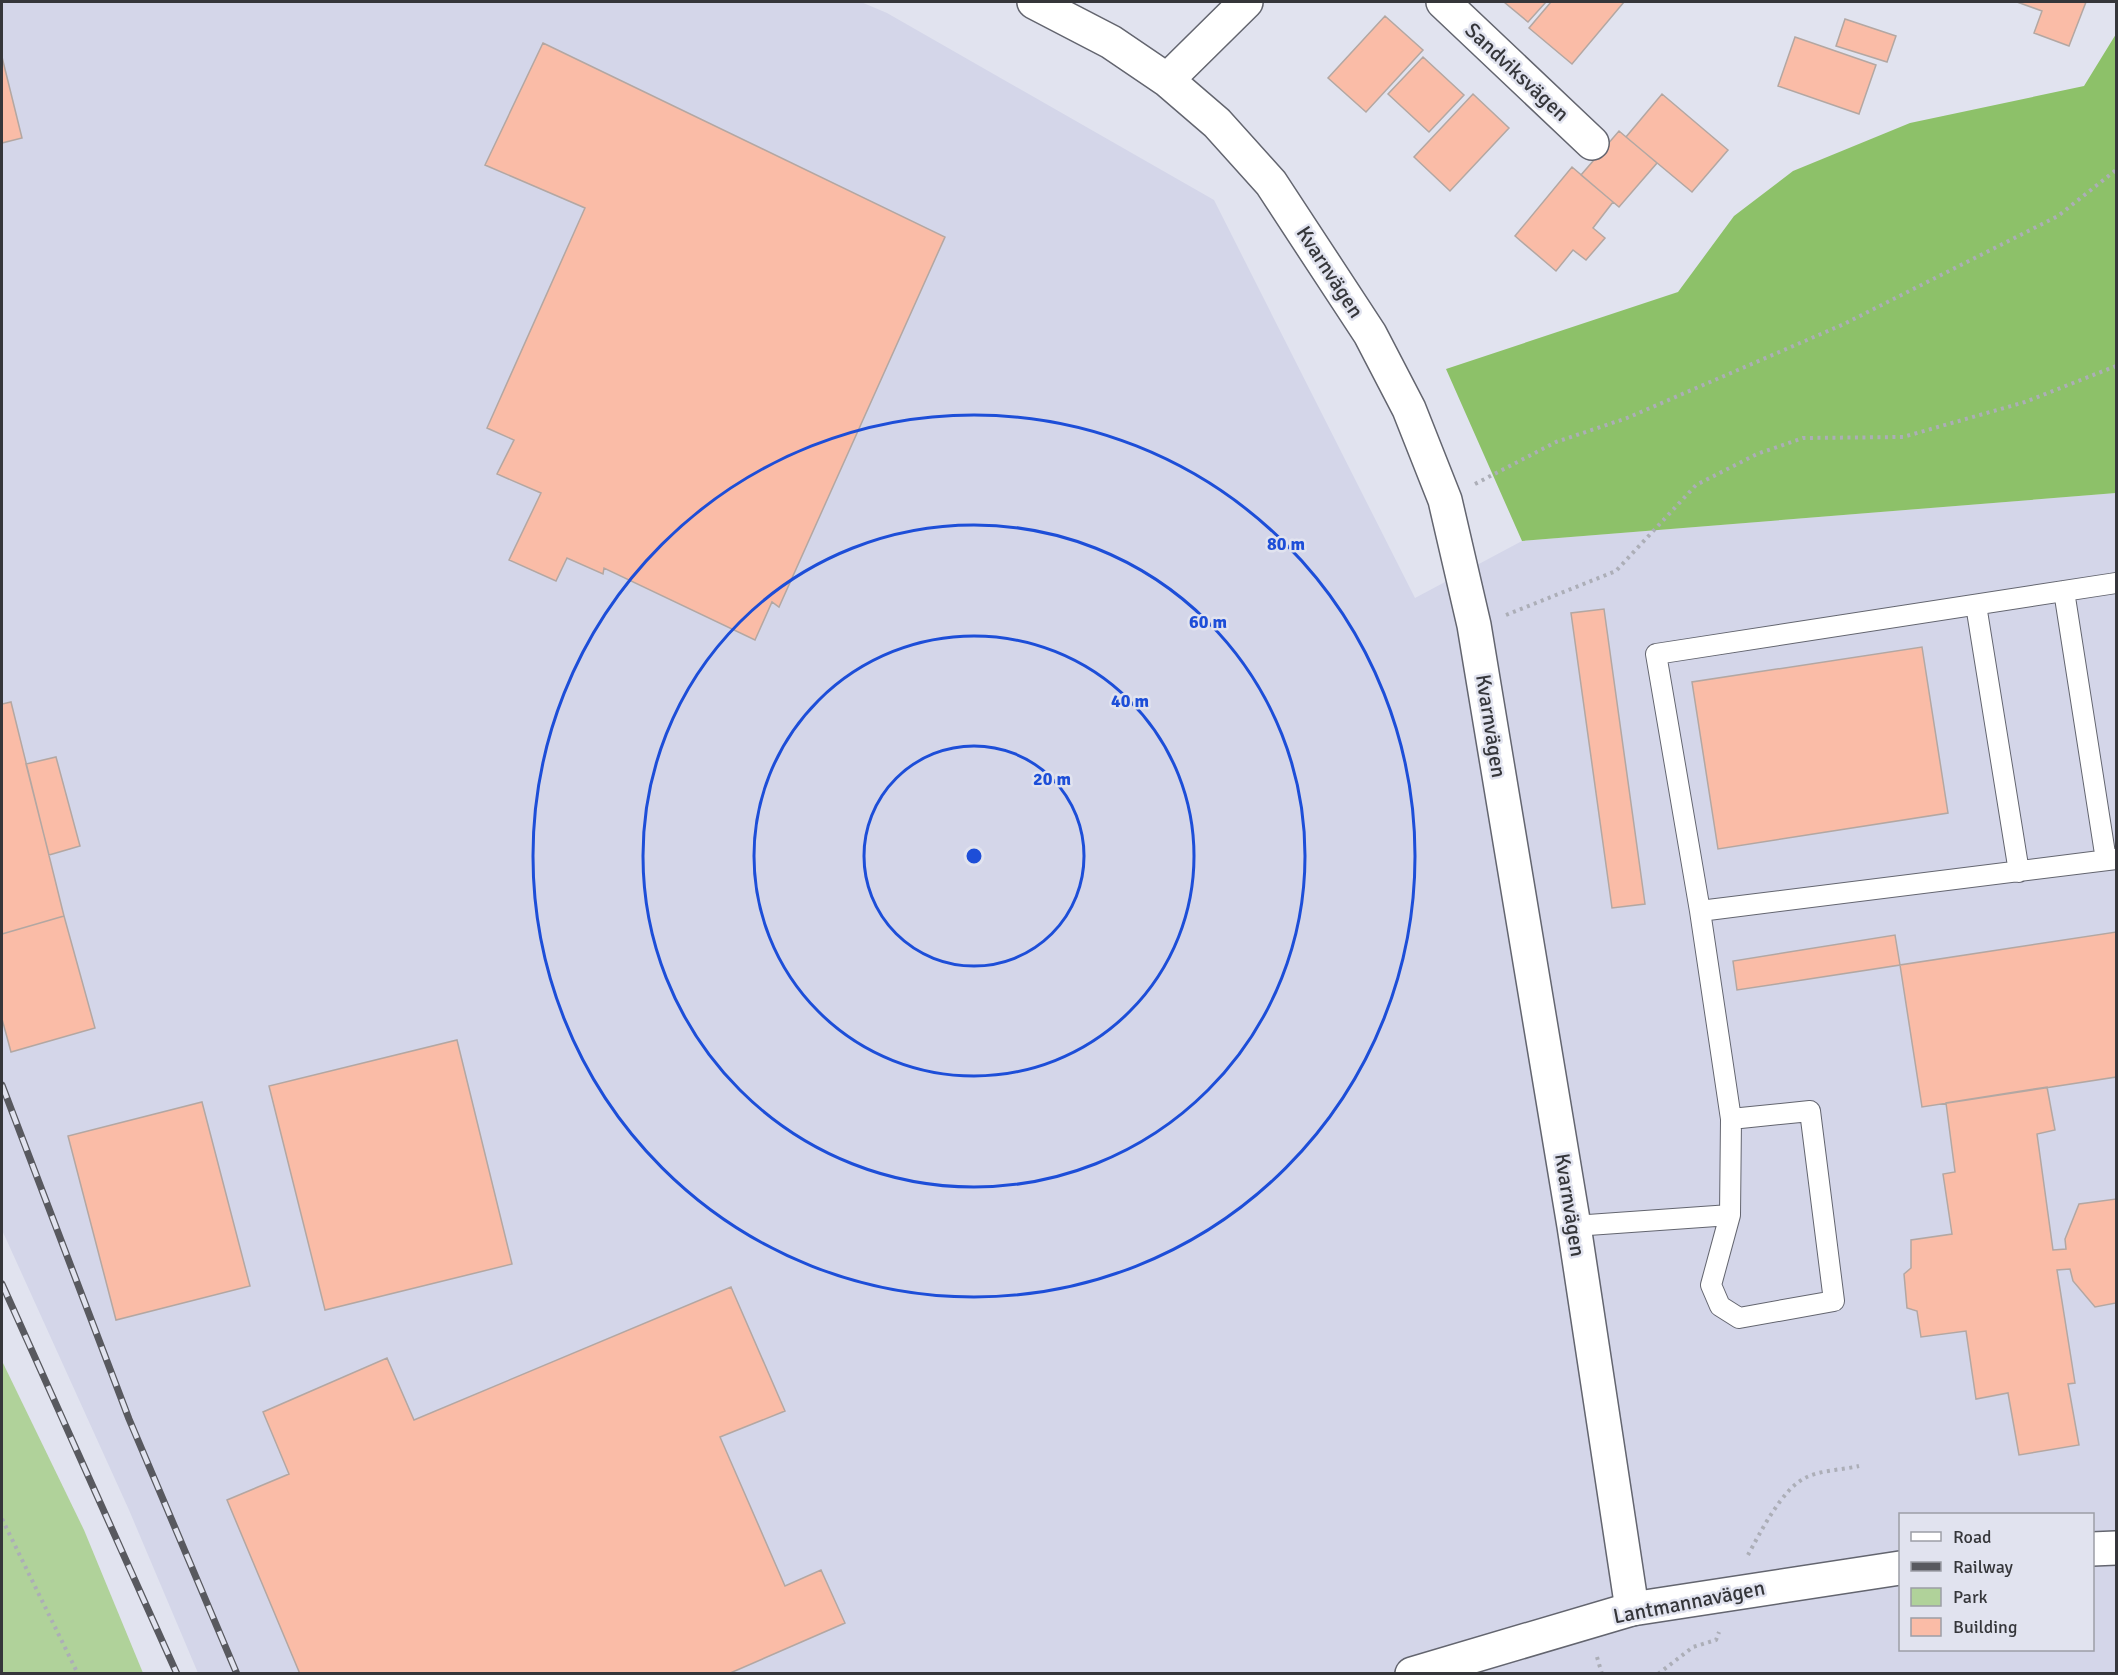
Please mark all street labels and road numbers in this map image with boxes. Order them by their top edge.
street label: Sandviksvägen [1460,17,1574,127]
street label: Kvarnvägen [1291,221,1369,323]
street label: Kvarnvägen [1470,672,1512,780]
street label: Kvarnvägen [1549,1151,1591,1259]
street label: Lantmannavägen [1611,1575,1767,1629]

